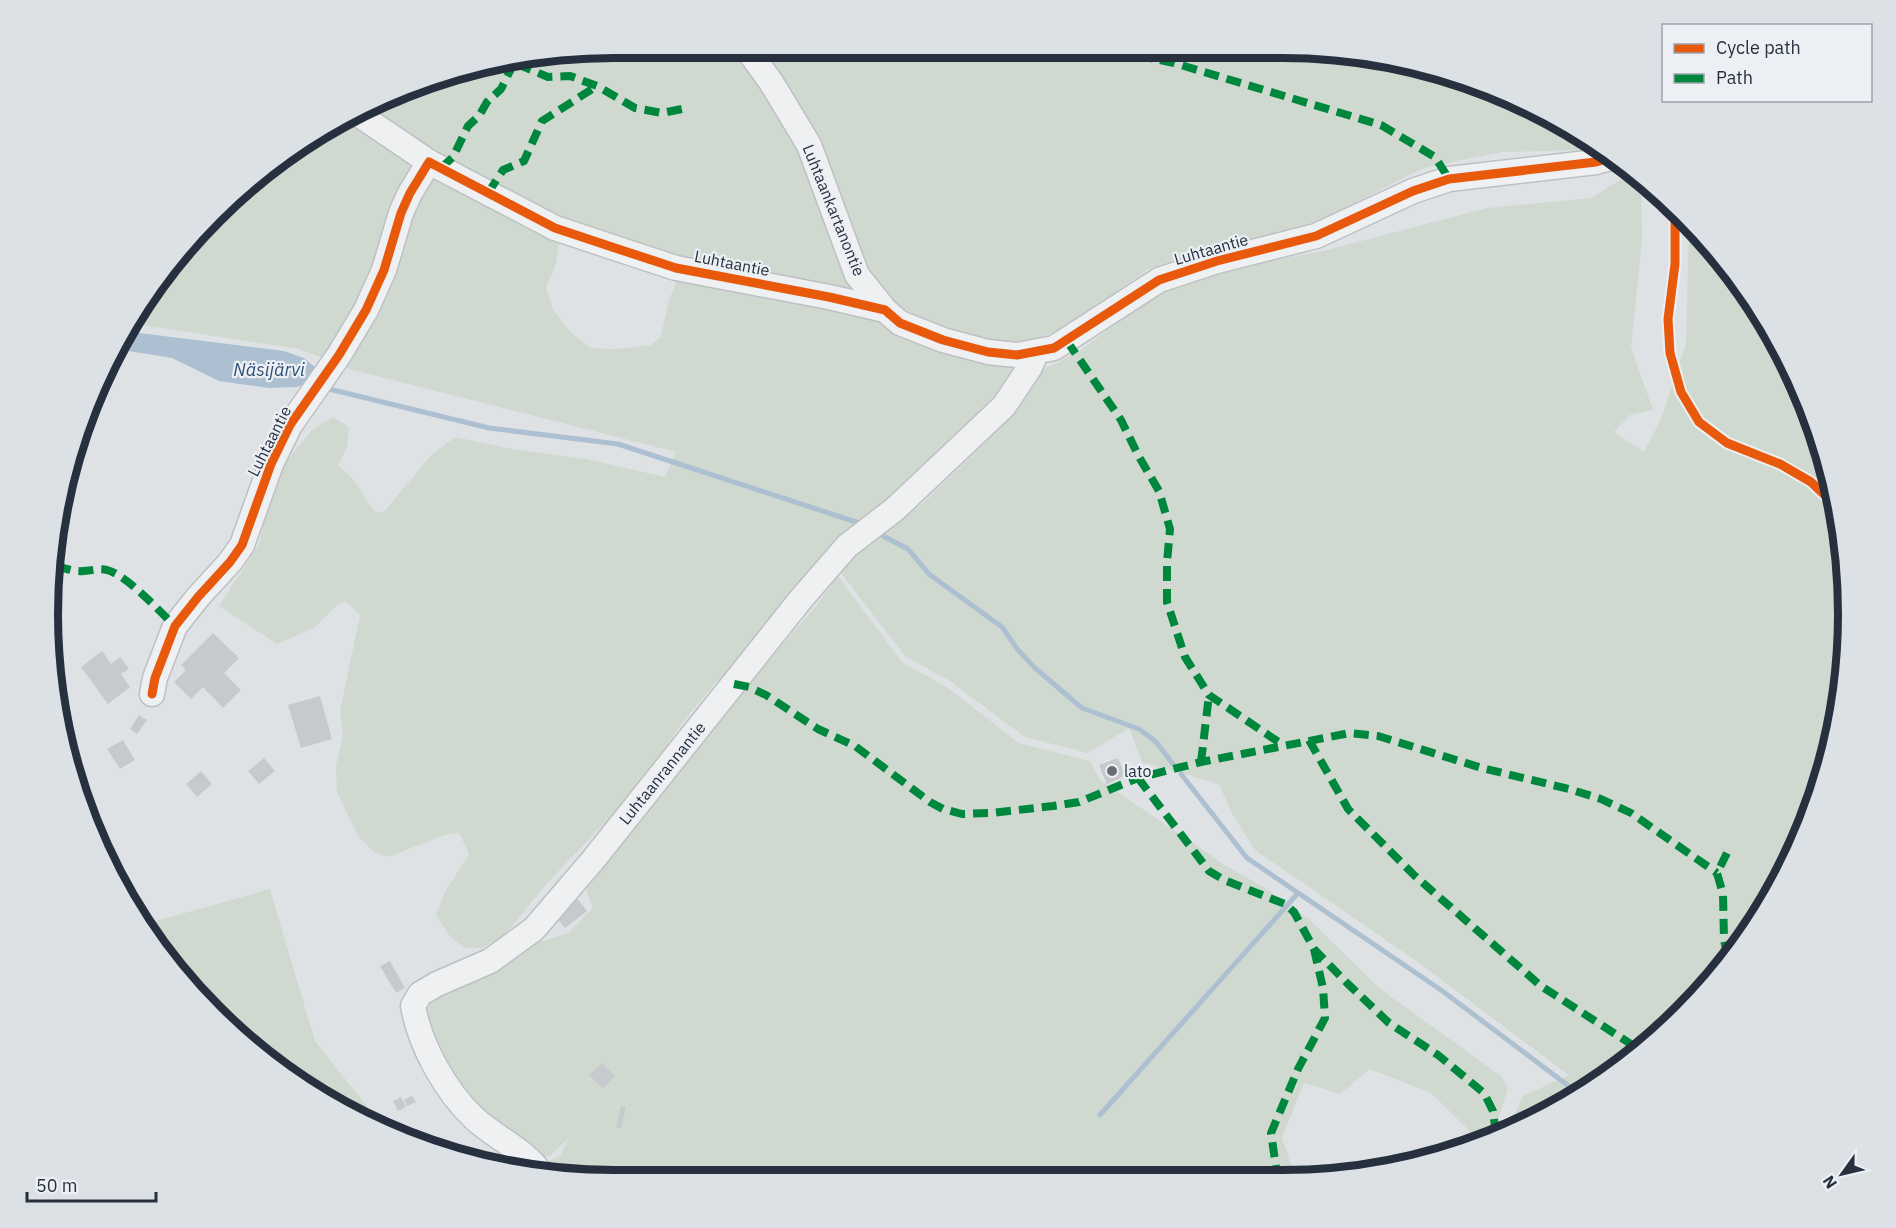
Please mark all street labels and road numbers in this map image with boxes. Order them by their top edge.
street label: Luhtaankartanontie [798,141,870,279]
street label: Luhtaantie [1172,229,1251,269]
street label: Luhtaantie [693,246,772,280]
street label: Luhtaantie [243,402,295,480]
street label: Luhtaanrannantie [614,717,710,828]

